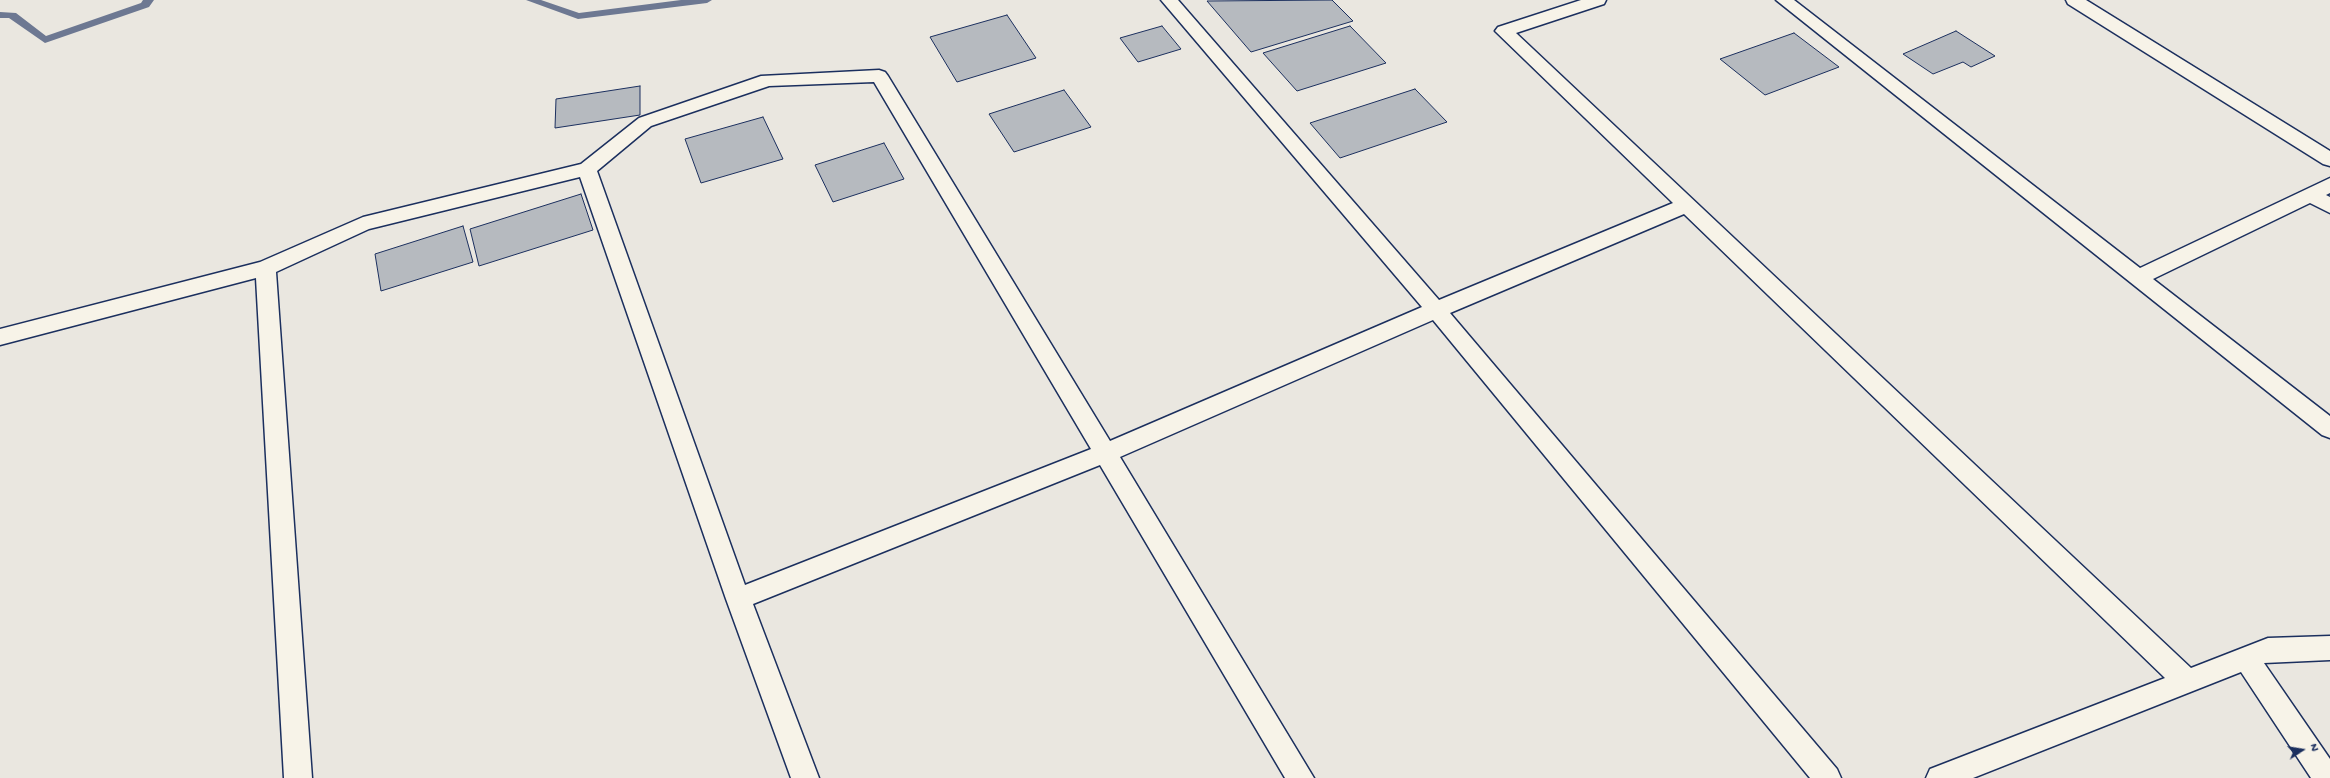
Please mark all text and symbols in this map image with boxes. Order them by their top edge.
north arrow [2282,730,2322,770]
text: N [2307,743,2320,752]

